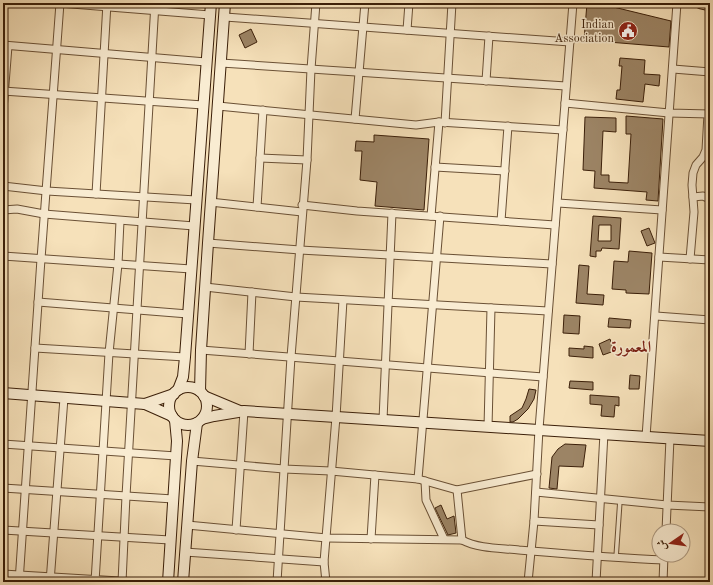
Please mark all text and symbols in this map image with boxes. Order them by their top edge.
place label: Indian Association [554,19,615,45]
public building icon: Indian Association [617,20,639,42]
district label: المعمورة [611,340,651,357]
north arrow [651,523,691,563]
text: ش [656,538,669,551]

